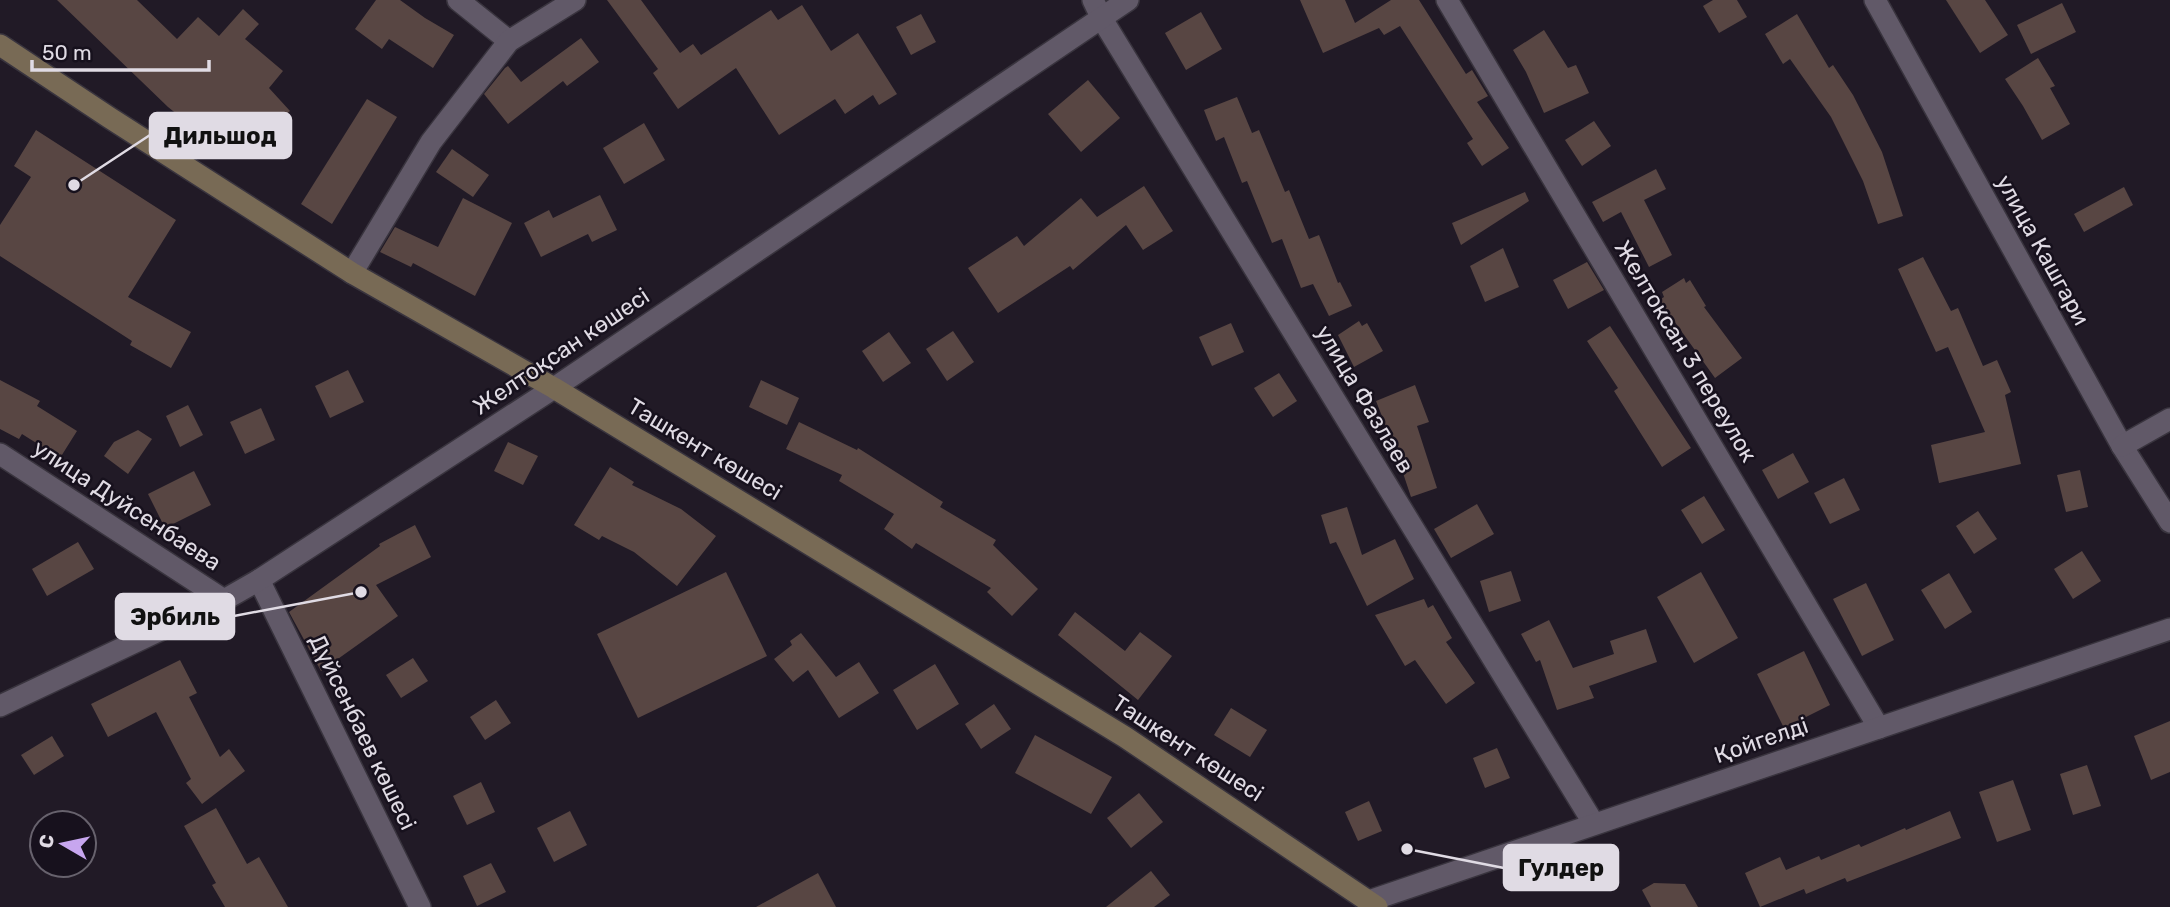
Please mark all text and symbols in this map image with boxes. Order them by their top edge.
scale bar [32,28,208,72]
text: 50 m [42,40,92,65]
callout: Дильшод [150,113,291,158]
text: Дильшод [164,122,277,150]
street label: улица Кашгари [1990,170,2096,330]
street label: Желтоксан 3 переулок [1609,235,1763,467]
street label: Желтоқсан көшесі [468,282,654,420]
street label: улица Фазлаев [1310,320,1420,478]
street label: Ташкент көшесі [623,392,787,506]
street label: улица Дуйсенбаева [28,434,226,576]
callout: Эрбиль [116,594,234,639]
text: Эрбиль [130,603,220,631]
street label: Дүйсенбаев көшесі [303,630,423,834]
street label: Ташкент көшесі [1107,689,1269,807]
street label: Қойгелді [1710,711,1812,769]
north arrow [28,809,98,879]
text: С [34,833,59,850]
callout: Гулдер [1504,845,1618,890]
text: Гулдер [1518,854,1604,882]

